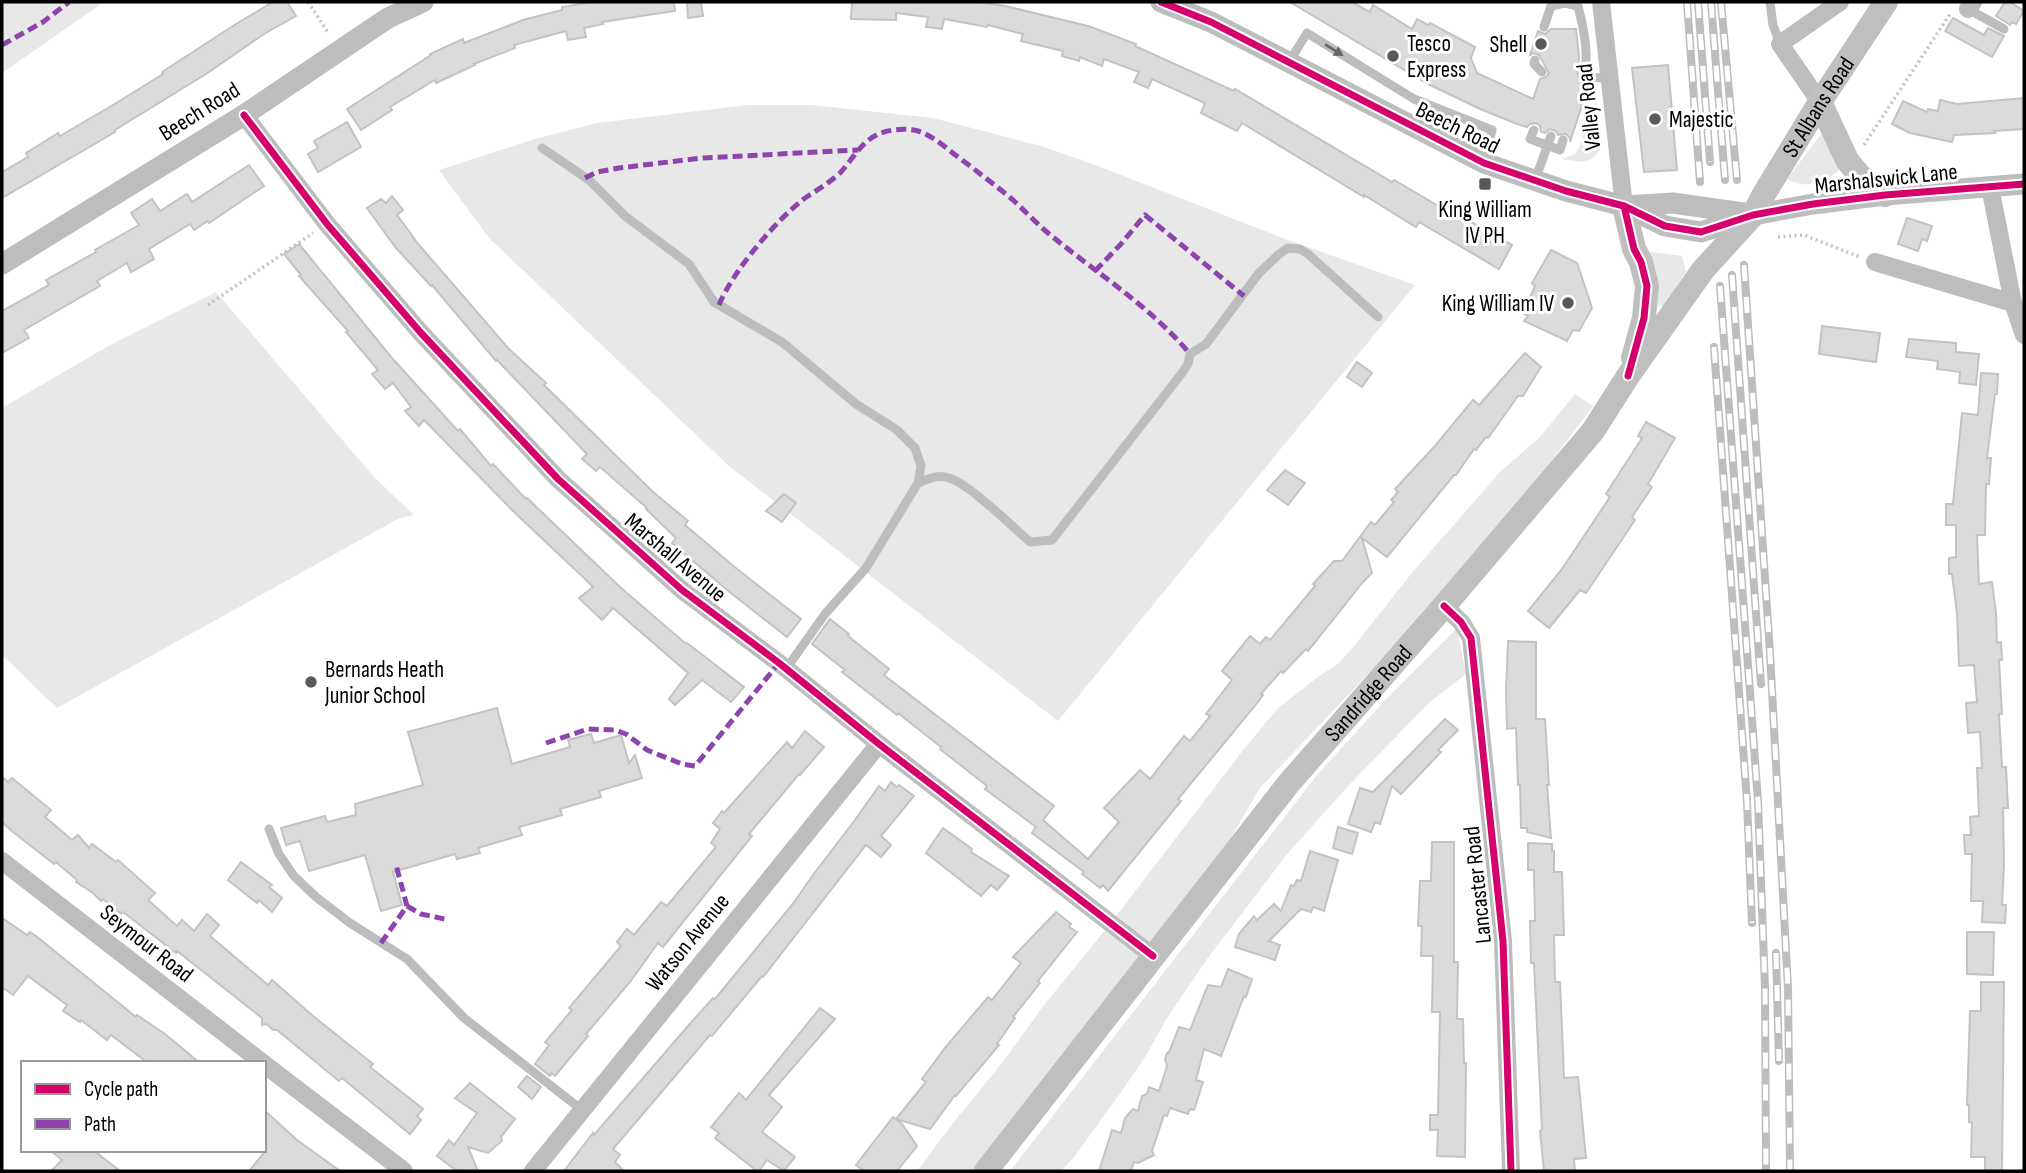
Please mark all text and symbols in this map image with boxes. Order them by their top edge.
place label: Tesco Express [1407,30,1466,84]
place label: Shell [1490,31,1527,59]
marker: Shell [1533,36,1549,52]
one-way arrow [1325,43,1344,56]
marker: Tesco Express [1385,48,1401,64]
street label: St Albans Road [1777,52,1861,163]
street label: Valley Road [1571,62,1607,152]
street label: Beech Road [154,76,245,148]
street label: Beech Road [1411,96,1504,160]
place label: Majestic [1669,106,1734,134]
marker: Majestic [1647,111,1663,127]
street label: Marshalswick Lane [1813,158,1959,200]
marker: King William IV PH [1477,176,1493,192]
place label: King William IV PH [1438,196,1532,250]
place label: King William IV [1442,290,1555,318]
marker: King William IV [1560,295,1576,311]
street label: Marshall Avenue [619,507,732,608]
street label: Sandridge Road [1319,640,1418,748]
place label: Bernards Heath Junior School [324,656,444,710]
marker: Bernards Heath Junior School [303,674,319,690]
street label: Lancaster Road [1458,825,1498,945]
street label: Watson Avenue [640,888,736,997]
street label: Seymour Road [94,899,198,989]
legend [21,1061,266,1152]
text: Cycle path [84,1077,158,1102]
text: Path [84,1112,116,1137]

